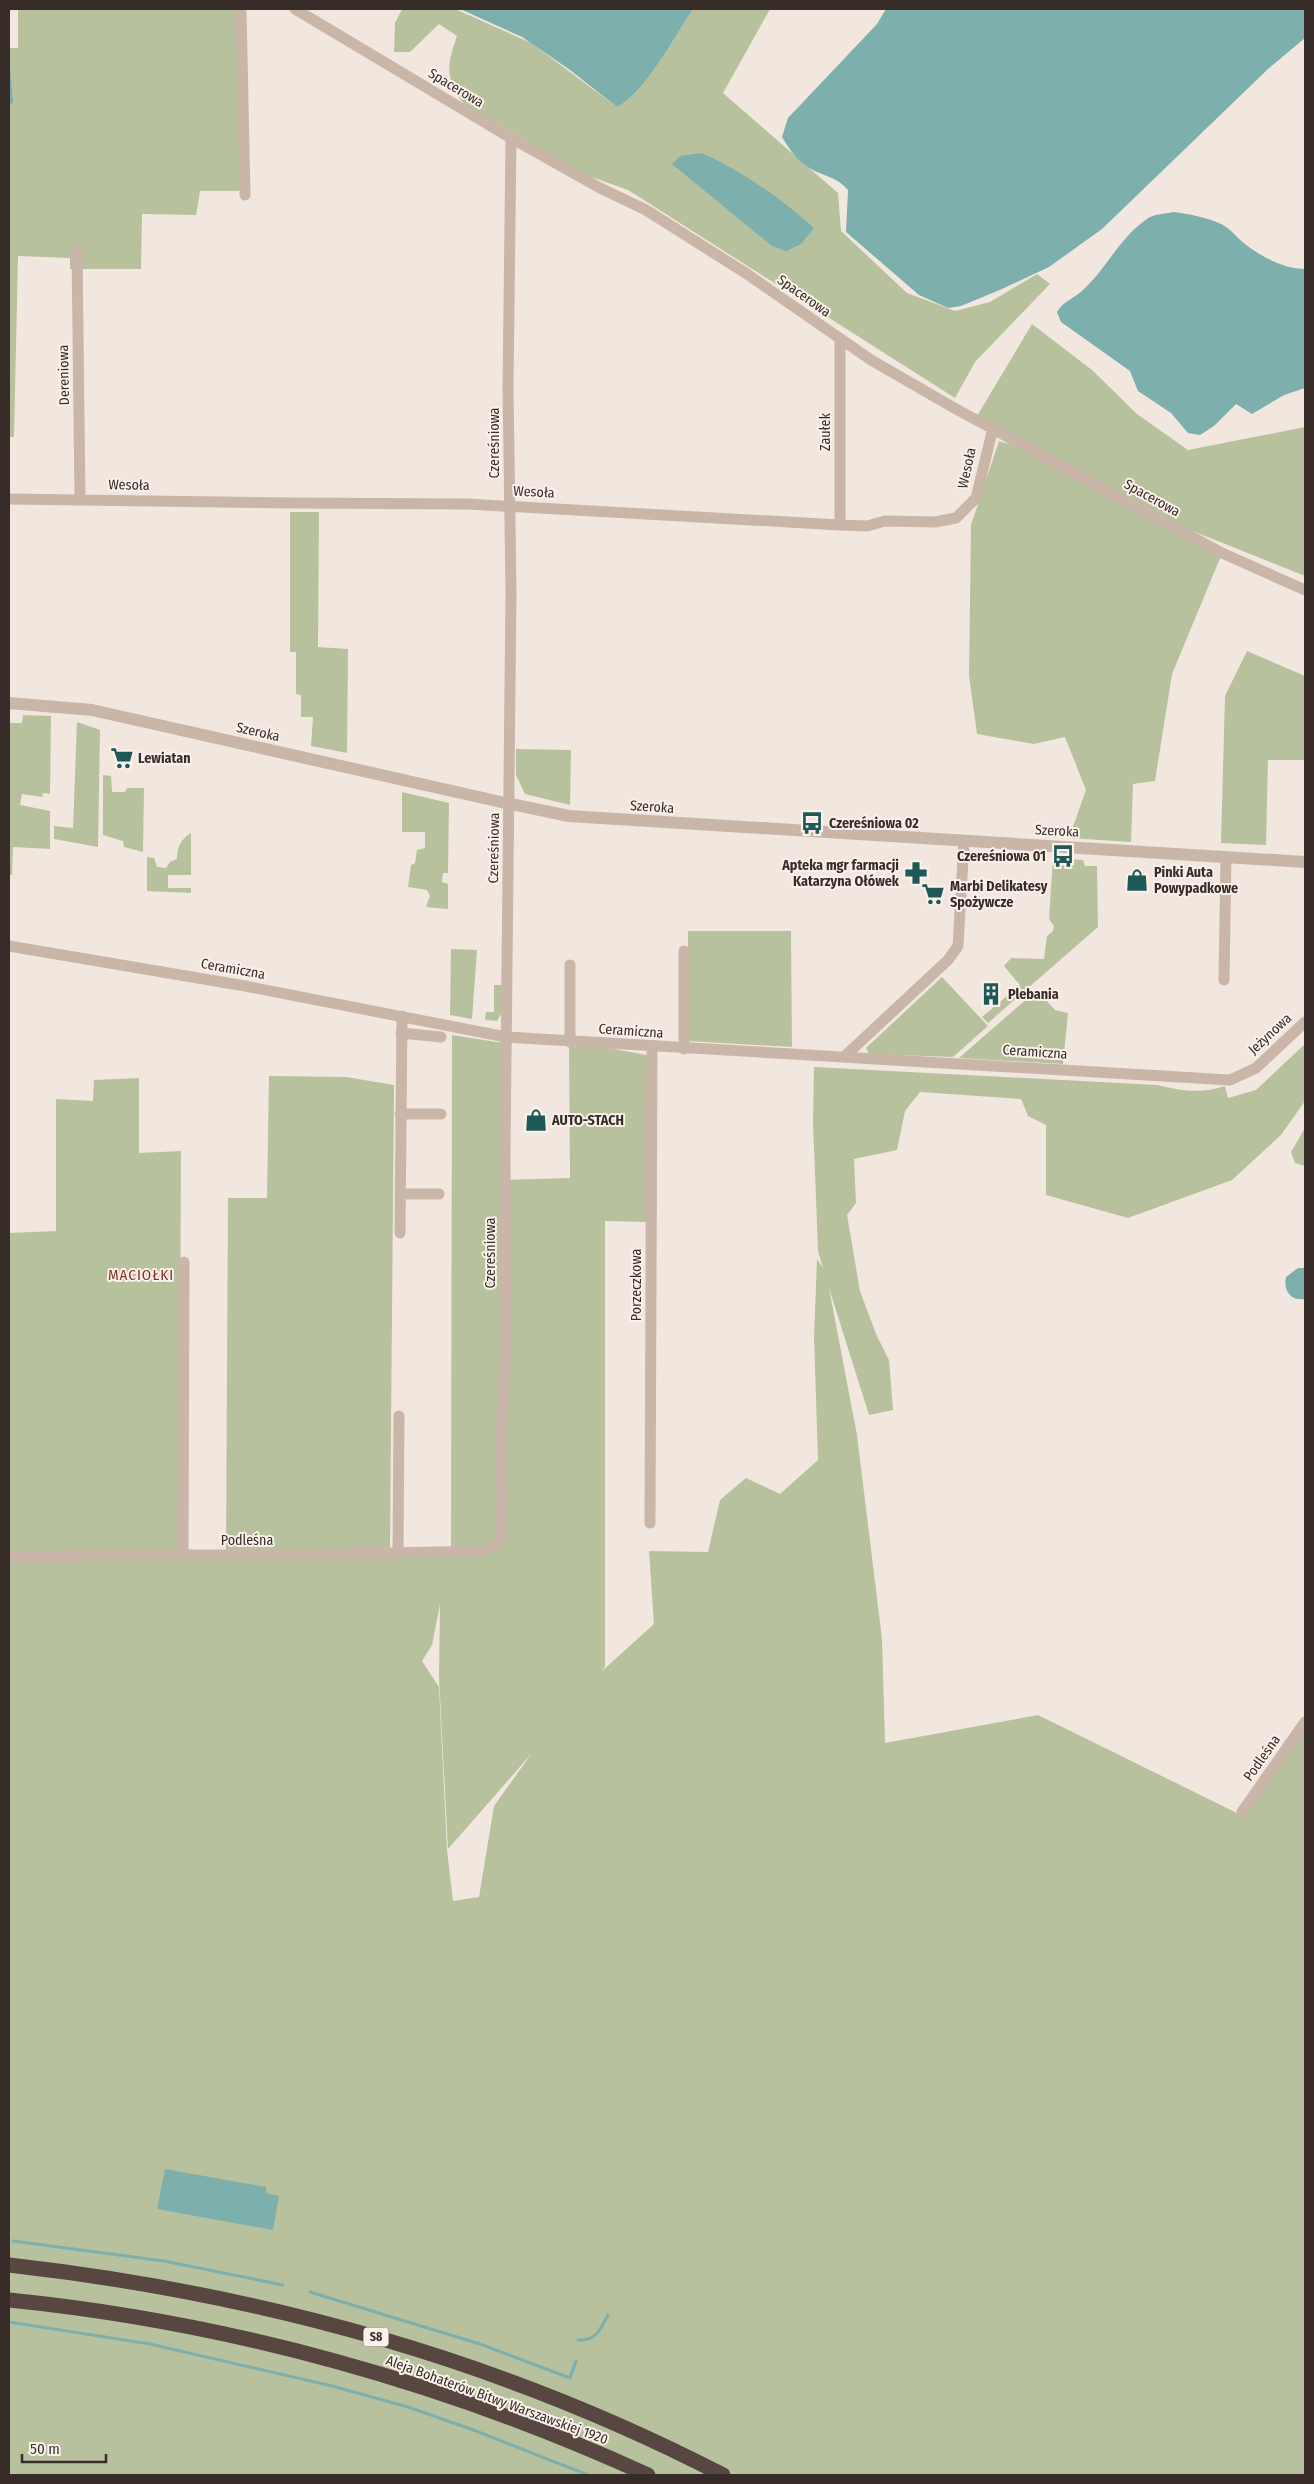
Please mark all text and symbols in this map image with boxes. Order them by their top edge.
street label: Spacerowa [425,65,487,111]
street label: Spacerowa [774,271,834,321]
street label: Dereniowa [55,344,73,405]
street label: Czereśniowa [486,407,503,478]
street label: Zaułek [817,413,834,451]
street label: Wesoła [954,446,980,490]
street label: Wesoła [108,476,150,494]
street label: Spacerowa [1121,476,1183,520]
street label: Wesoła [513,482,555,502]
street label: Szeroka [235,719,282,745]
supermarket icon: Lewiatan [109,745,135,771]
place label: Lewiatan [138,750,191,767]
street label: Szeroka [629,797,675,817]
bus stop icon: Czereśniowa 02 [799,810,825,836]
street label: Czereśniowa [485,812,503,884]
place label: Czereśniowa 02 [829,815,919,832]
street label: Szeroka [1034,821,1080,841]
bus stop icon: Czereśniowa 01 [1050,843,1076,869]
place label: Czereśniowa 01 [957,848,1046,865]
place label: Apteka mgr farmacji Katarzyna Ołówek [781,857,900,890]
pharmacy icon: Apteka mgr farmacji Katarzyna Ołówek [903,860,929,886]
place label: Pinki Auta Powypadkowe [1154,864,1238,897]
shop icon: Pinki Auta Powypadkowe [1124,867,1150,893]
place label: Marbi Delikatesy Spożywcze [950,878,1048,911]
supermarket icon: Marbi Delikatesy Spożywcze [920,881,946,907]
street label: Ceramiczna [199,955,267,983]
building icon: Plebania [978,981,1004,1007]
place label: Plebania [1008,986,1059,1003]
street label: Jeżynowa [1245,1010,1295,1058]
street label: Ceramiczna [598,1020,664,1042]
street label: Ceramiczna [1002,1041,1068,1063]
shop icon: AUTO-STACH [523,1107,549,1133]
place label: AUTO-STACH [551,1112,624,1129]
street label: Czereśniowa [482,1217,499,1288]
street label: Porzeczkowa [628,1249,645,1321]
district label: MACIOŁKI [108,1266,174,1284]
street label: Podleśna [221,1532,273,1549]
street label: Podleśna [1240,1731,1284,1784]
road number: S8 [364,2328,388,2346]
street label: Aleja Bohaterów Bitwy Warszawskiej 1920 [384,2352,610,2448]
scale bar [22,2432,106,2464]
text: 50 m [30,2440,60,2458]

